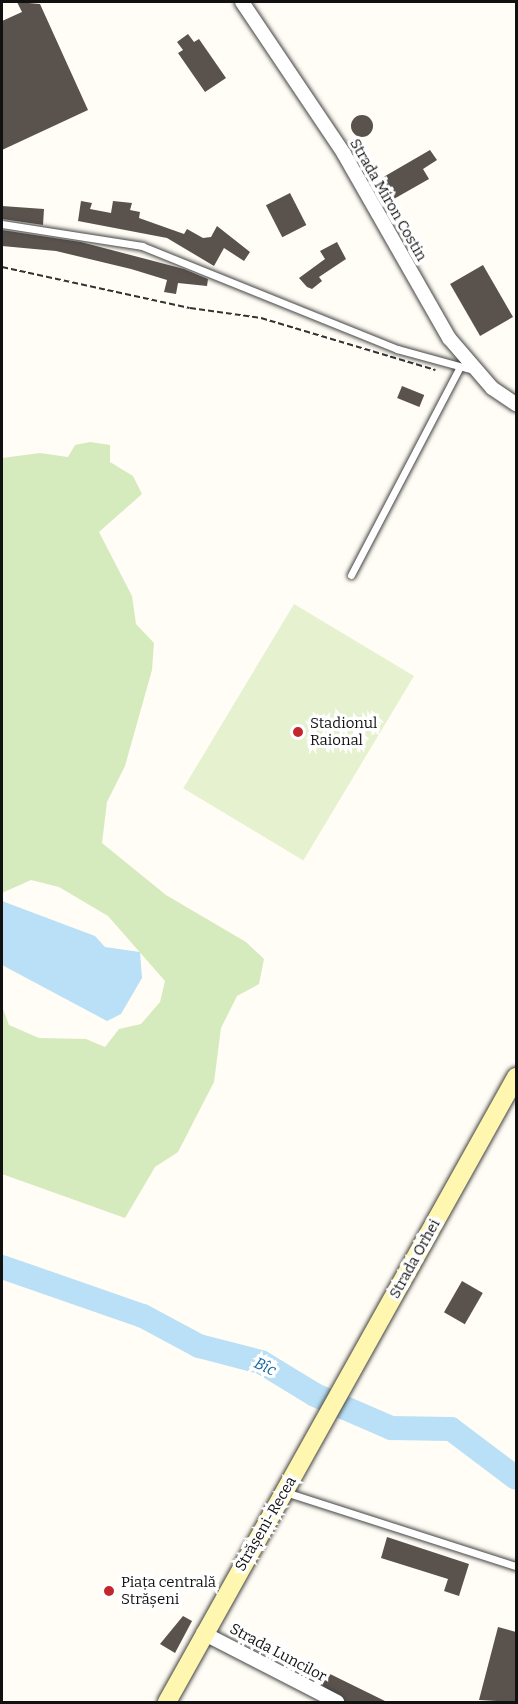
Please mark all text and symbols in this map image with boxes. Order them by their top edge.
street label: Strada Miron Costin [346,136,430,264]
place label: Stadionul Raional [310,714,377,749]
marker: Stadionul Raional [291,725,305,739]
street label: Strada Orhei [386,1216,444,1302]
water label: Bîc [251,1354,279,1380]
street label: Strășeni-Recea [232,1473,300,1575]
place label: Piața centrală Strășeni [121,1573,216,1608]
marker: Piața centrală Strășeni [102,1584,116,1598]
street label: Strada Luncilor [227,1620,329,1686]

